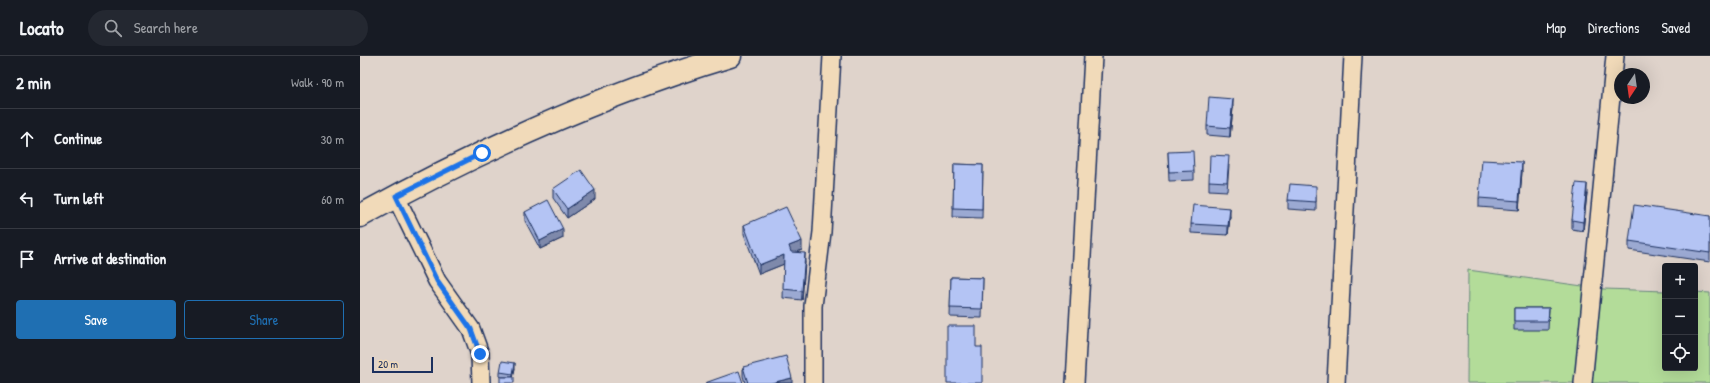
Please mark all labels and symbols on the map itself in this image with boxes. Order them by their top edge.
north arrow [1614,68,1650,104]
route start [473,144,491,162]
route end [471,345,489,363]
scale bar [372,355,433,374]

